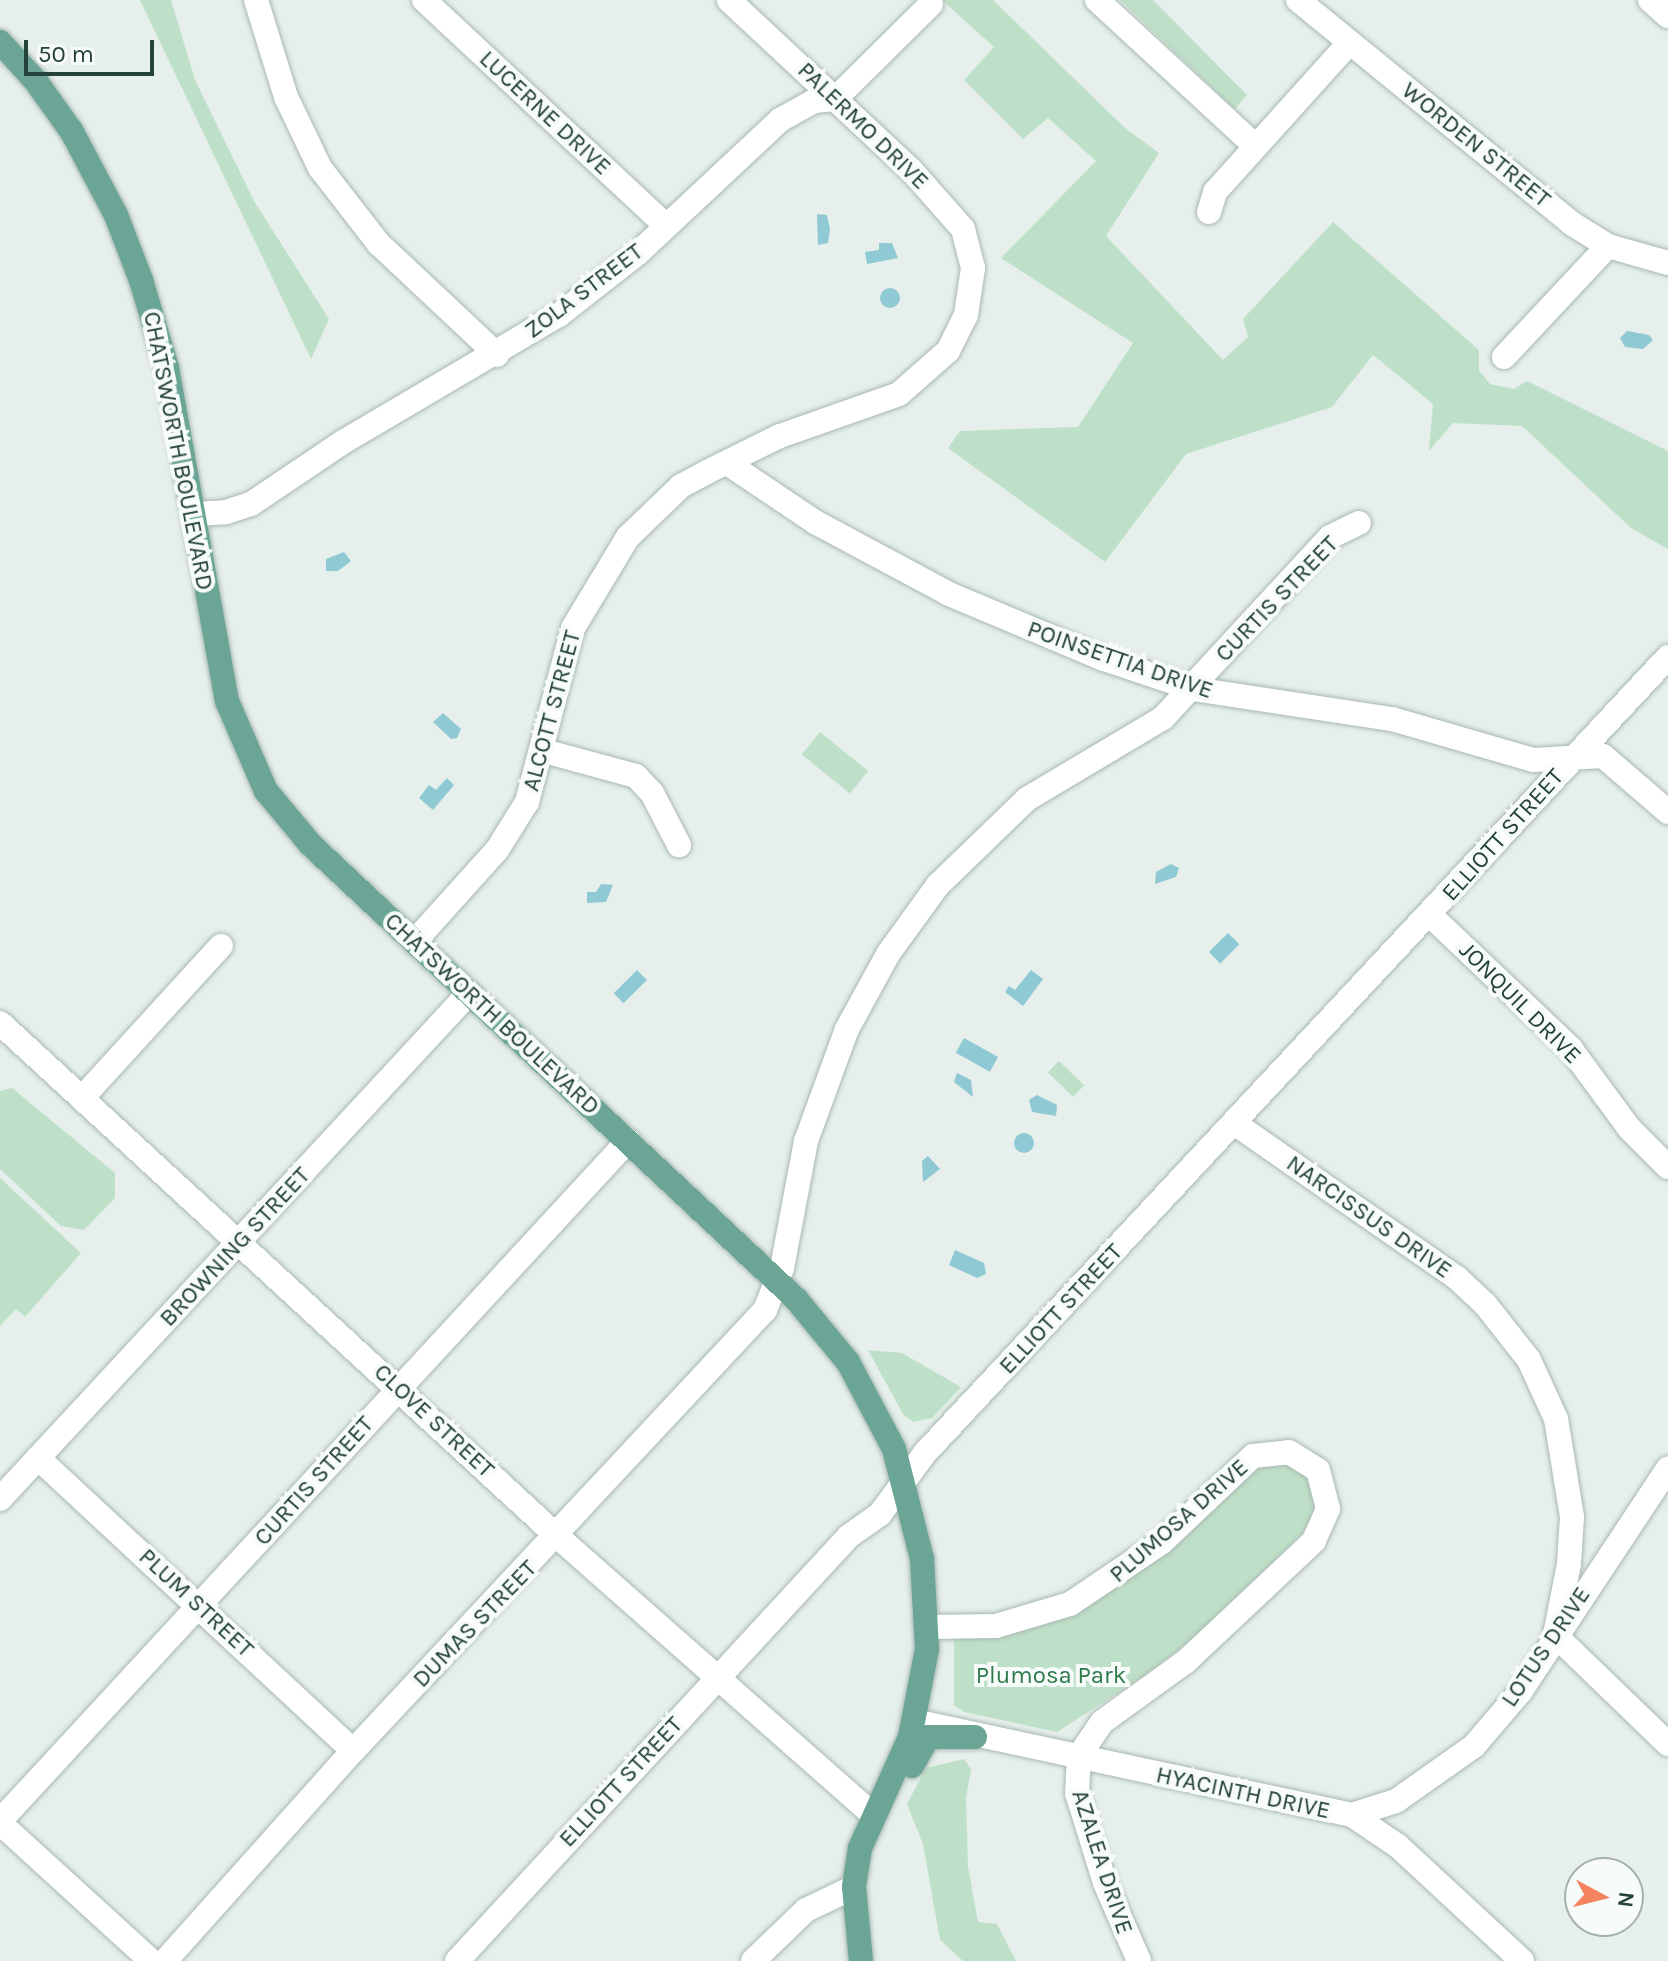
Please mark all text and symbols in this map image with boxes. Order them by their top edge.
scale bar [28,24,158,74]
text: 50 m [38,40,94,68]
street label: LUCERNE DRIVE [473,45,617,181]
street label: PALERMO DRIVE [791,56,935,196]
street label: WORDEN STREET [1396,76,1556,214]
street label: ZOLA STREET [519,237,649,345]
street label: CHATSWORTH BOULEVARD [137,309,219,593]
street label: CURTIS STREET [1210,530,1344,668]
street label: POINSETTIA DRIVE [1023,615,1217,705]
street label: ALCOTT STREET [517,628,587,794]
street label: ELLIOTT STREET [1436,763,1570,907]
street label: CHATSWORTH BOULEVARD [379,907,605,1121]
street label: JONQUIL DRIVE [1453,936,1587,1070]
street label: NARCISSUS DRIVE [1281,1149,1457,1285]
street label: BROWNING STREET [154,1161,316,1333]
street label: ELLIOTT STREET [993,1238,1129,1380]
street label: CLOVE STREET [368,1358,500,1484]
street label: CURTIS STREET [248,1410,380,1552]
street label: PLUMOSA DRIVE [1104,1453,1254,1589]
street label: PLUM STREET [133,1543,259,1663]
street label: DUMAS STREET [407,1554,543,1694]
street label: LOTUS DRIVE [1495,1581,1597,1713]
park label: Plumosa Park [976,1662,1126,1690]
street label: ELLIOTT STREET [553,1711,689,1853]
street label: HYACINTH DRIVE [1153,1760,1333,1826]
street label: AZALEA DRIVE [1065,1786,1139,1938]
north arrow [1564,1857,1644,1937]
text: N [1612,1890,1640,1909]

